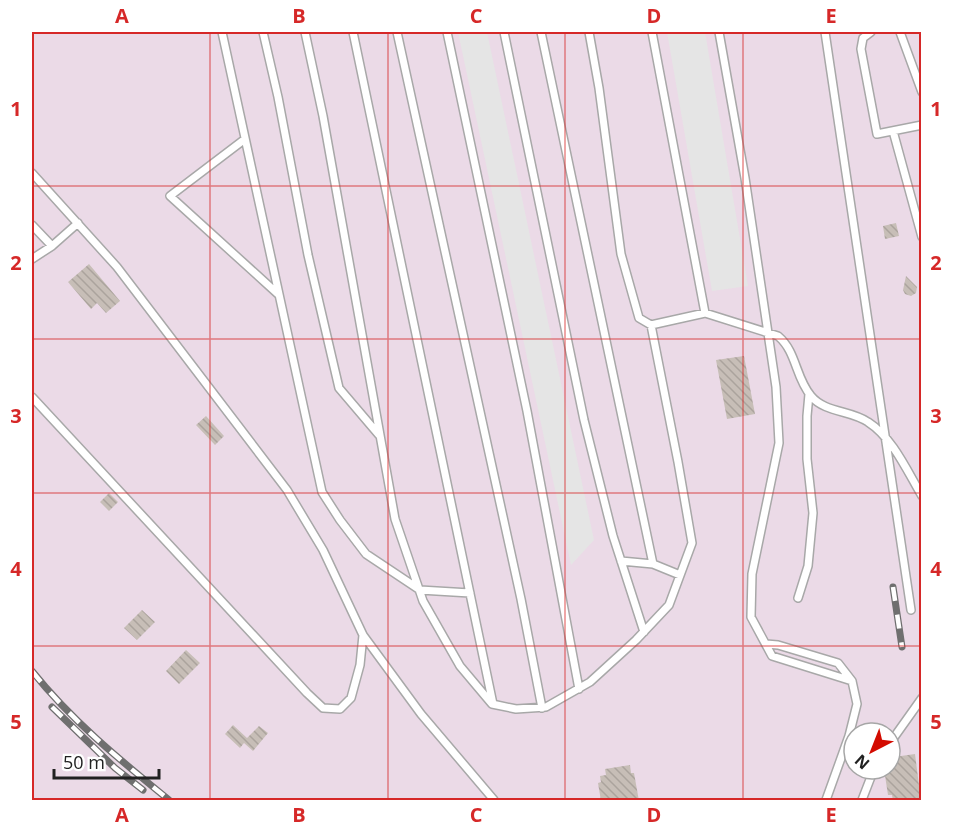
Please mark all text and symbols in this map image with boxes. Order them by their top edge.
text: A [115,2,129,29]
text: B [292,2,306,29]
text: C [470,2,483,29]
text: D [647,2,661,29]
text: E [825,2,837,29]
text: 1 [10,95,22,122]
text: 1 [930,95,942,122]
text: 2 [10,249,22,276]
text: 2 [930,249,942,276]
text: 3 [10,402,22,429]
text: 3 [930,402,942,429]
text: 4 [10,555,22,582]
text: 4 [930,555,942,582]
text: 5 [10,708,22,735]
text: 5 [930,708,942,735]
north arrow [842,721,902,781]
scale bar [54,742,159,780]
text: 50 m [63,750,105,774]
text: N [850,750,874,775]
text: A [115,801,129,828]
text: B [292,801,306,828]
text: C [470,801,483,828]
text: D [647,801,661,828]
text: E [825,801,837,828]

